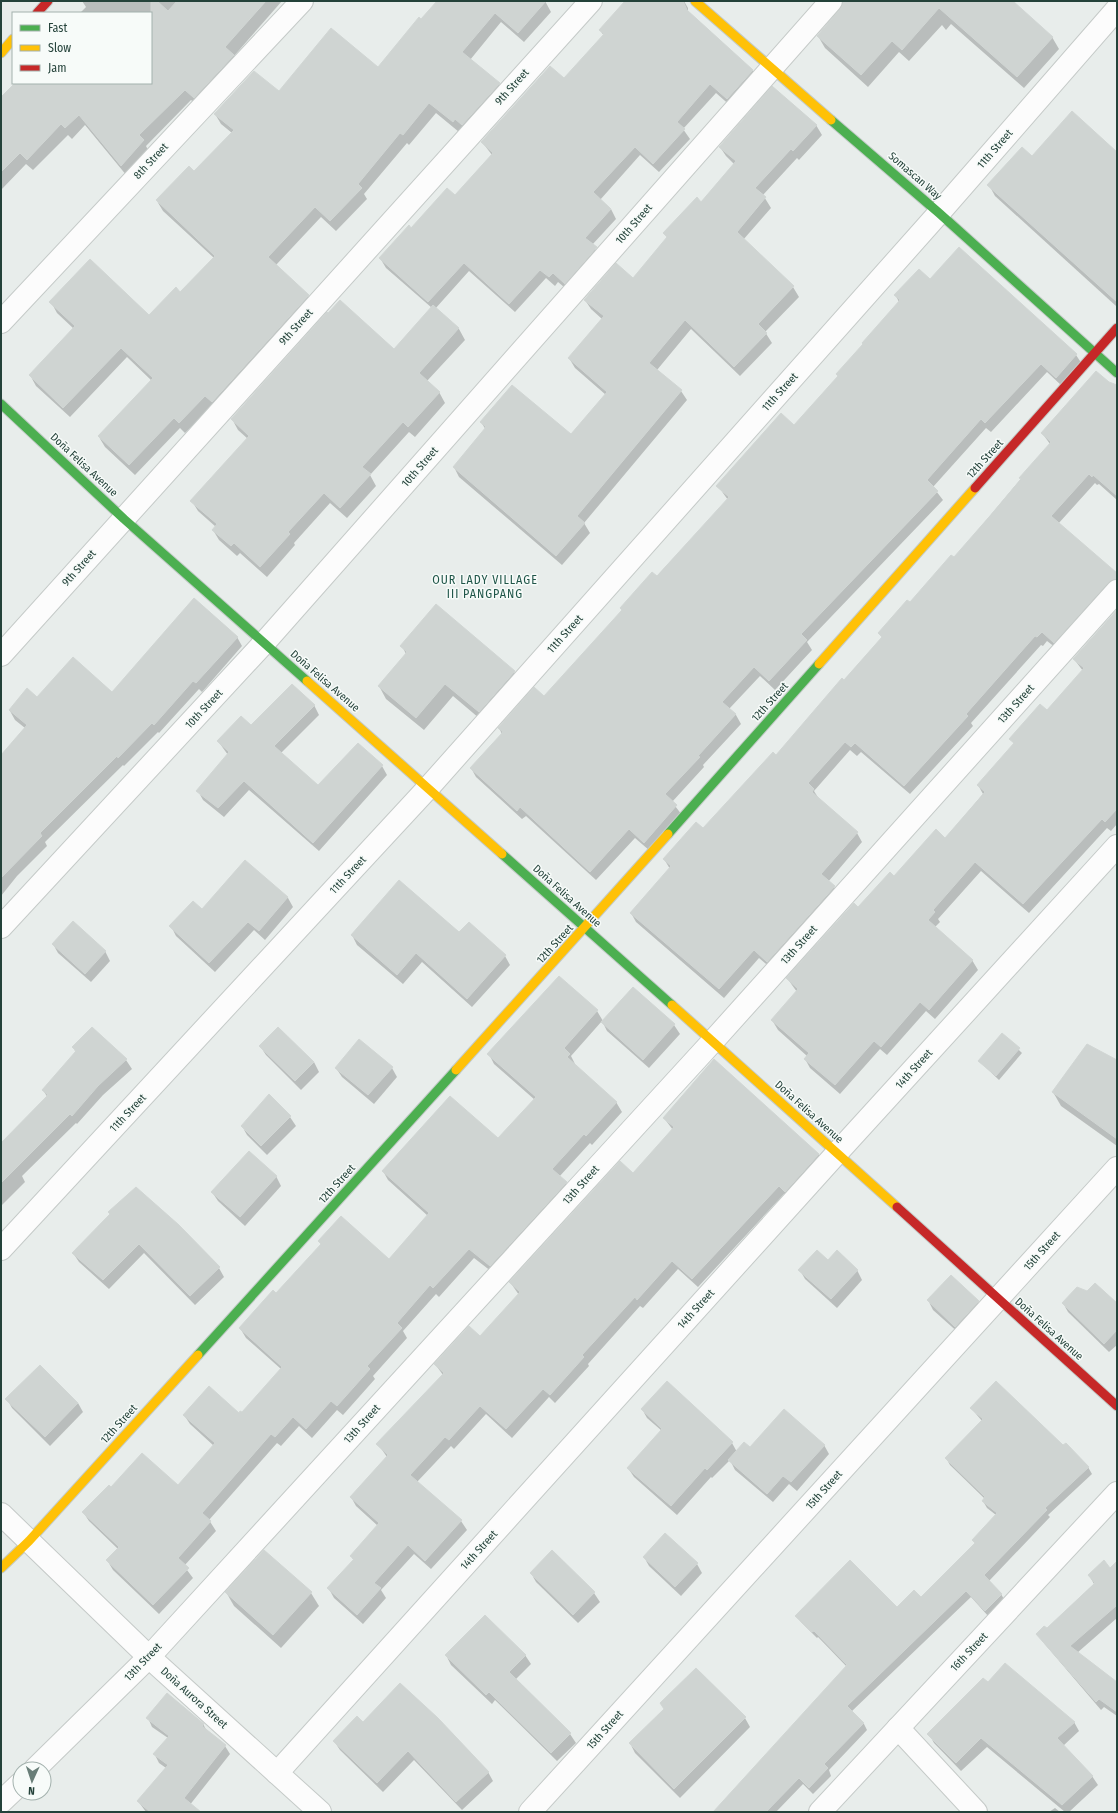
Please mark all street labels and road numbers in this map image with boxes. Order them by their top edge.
street label: 9th Street [492,66,532,108]
street label: 11th Street [975,127,1016,171]
street label: 8th Street [131,140,171,182]
street label: Somascan Way [886,149,944,203]
street label: 10th Street [613,201,655,247]
street label: 9th Street [276,306,316,348]
street label: 11th Street [759,370,801,414]
street label: Doña Felisa Avenue [48,431,120,499]
street label: 12th Street [964,436,1006,481]
street label: 10th Street [399,444,441,490]
street label: 9th Street [59,547,99,589]
street label: 11th Street [544,612,586,656]
street label: Doña Felisa Avenue [288,648,362,714]
street label: 12th Street [749,679,791,724]
street label: 13th Street [995,681,1037,726]
street label: 10th Street [183,686,226,731]
street label: 11th Street [327,853,369,897]
street label: Doña Felisa Avenue [530,862,604,930]
street label: 12th Street [534,921,576,966]
street label: 13th Street [778,922,820,967]
street label: 14th Street [893,1046,935,1091]
street label: Doña Felisa Avenue [772,1078,846,1146]
street label: 11th Street [107,1091,149,1135]
street label: 12th Street [316,1161,358,1206]
street label: 13th Street [560,1162,602,1207]
street label: 15th Street [1021,1228,1063,1273]
street label: 14th Street [675,1286,717,1331]
street label: Doña Felisa Avenue [1012,1295,1086,1363]
street label: 12th Street [98,1401,140,1446]
street label: 13th Street [341,1401,383,1446]
street label: 15th Street [803,1467,845,1512]
street label: 14th Street [458,1527,500,1572]
street label: 16th Street [948,1629,991,1674]
street label: 13th Street [122,1640,165,1684]
street label: Doña Aurora Street [158,1665,230,1732]
street label: 15th Street [584,1707,626,1752]

